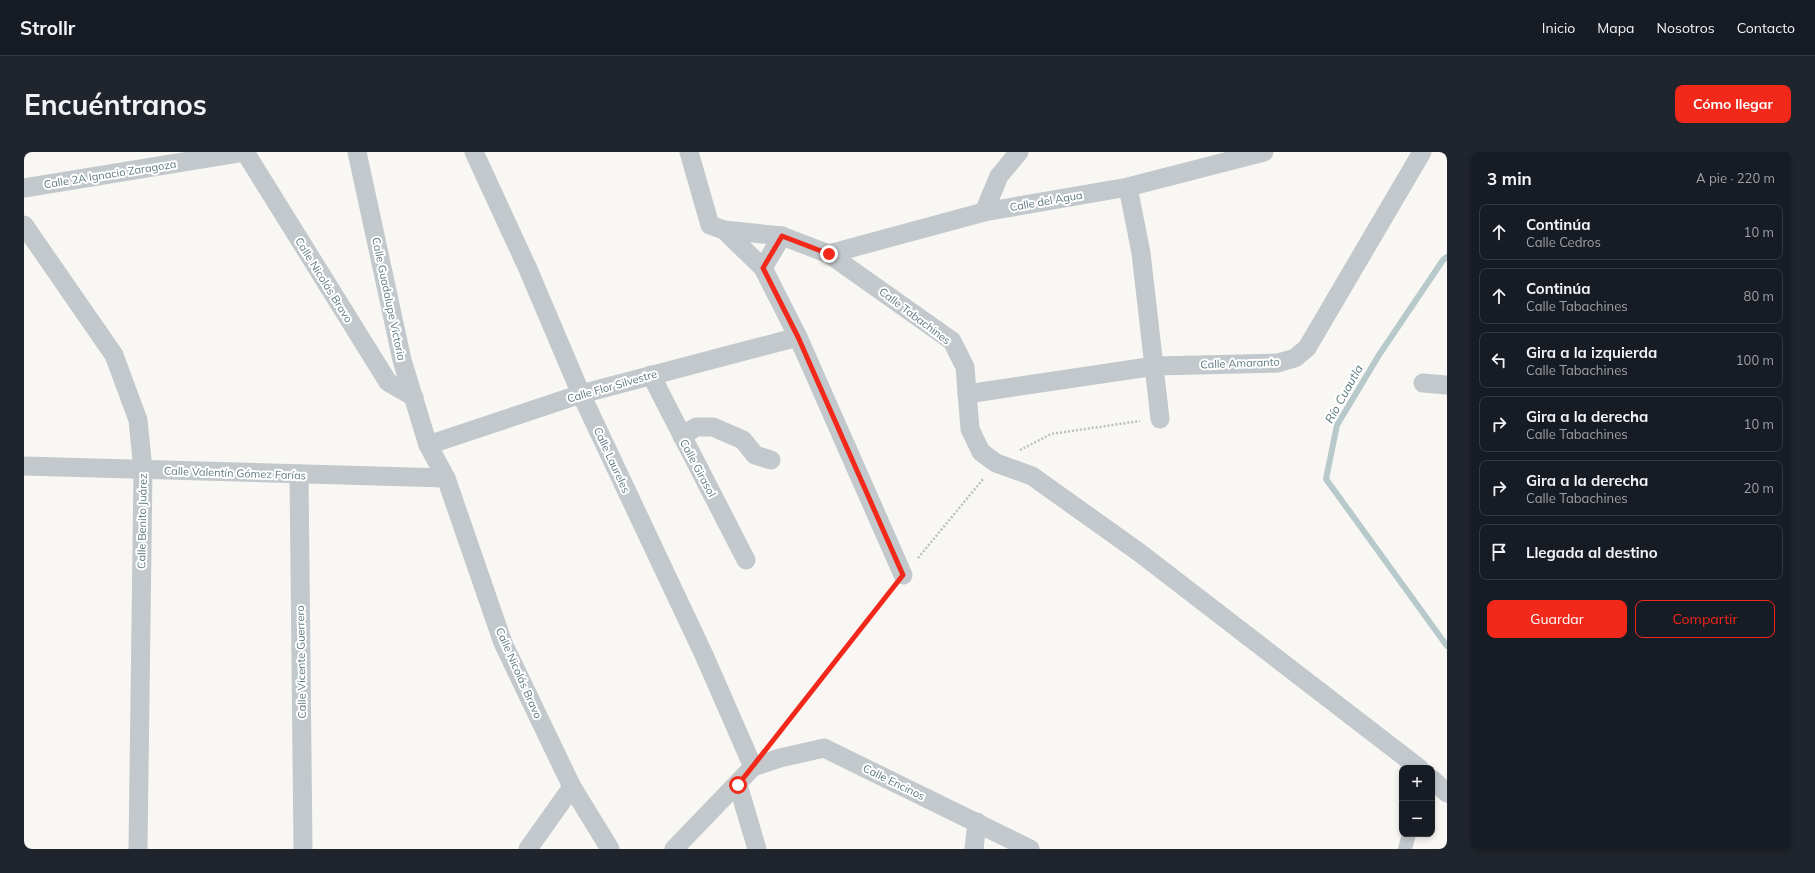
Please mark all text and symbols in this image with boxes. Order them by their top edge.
text: Strollr [20,16,75,40]
text: Inicio [1542,19,1575,37]
text: Mapa [1597,19,1635,37]
text: Nosotros [1657,19,1715,37]
text: Contacto [1737,19,1795,37]
button: Cómo llegar [1675,85,1791,123]
text: Encuéntranos [24,87,207,122]
street label: Calle 2A Ignacio Zaragoza [43,157,177,191]
text: 3 min [1487,168,1532,189]
text: A pie · 220 m [1696,170,1775,186]
street label: Calle del Agua [1008,188,1084,214]
text: Continúa [1526,215,1591,234]
icon: ahead [1488,221,1510,243]
text: 10 m [1744,224,1774,240]
text: Calle Cedros [1526,234,1601,250]
street label: Calle Nicolás Bravo [292,235,356,325]
street label: Calle Guadalupe Victoria [369,236,409,362]
route end [820,245,838,263]
text: Continúa [1526,279,1591,298]
street label: Calle Tabachines [876,285,954,347]
icon: ahead [1488,285,1510,307]
text: 80 m [1744,288,1774,304]
text: Calle Tabachines [1526,298,1628,314]
text: Gira a la izquierda [1526,343,1657,362]
icon: left [1488,349,1510,371]
text: 100 m [1736,352,1774,368]
street label: Calle Amaranto [1200,355,1280,371]
water label: Río Cuautla [1321,362,1366,426]
text: Calle Tabachines [1526,362,1628,378]
street label: Calle Flor Silvestre [565,366,659,406]
text: Gira a la derecha [1526,407,1648,426]
icon: right [1488,413,1510,435]
text: 10 m [1744,416,1774,432]
street label: Calle Laureles [591,425,633,495]
text: Calle Tabachines [1526,426,1628,442]
street label: Calle Girasol [677,437,719,499]
street label: Calle Valentín Gómez Farías [164,464,306,482]
text: Gira a la derecha [1526,471,1648,490]
street label: Calle Benito Juárez [134,473,150,569]
icon: right [1488,477,1510,499]
text: 20 m [1744,480,1774,496]
text: Calle Tabachines [1526,490,1628,506]
icon: arrive [1488,541,1510,563]
text: Llegada al destino [1526,543,1658,562]
button: Guardar [1487,600,1627,638]
button: Compartir [1635,600,1775,638]
street label: Calle Vicente Guerrero [293,605,309,719]
street label: Calle Nicolás Bravo [493,625,545,721]
street label: Calle Encinos [861,761,927,803]
map controls [1399,765,1435,837]
button: + [1399,765,1435,801]
route start [729,776,747,794]
button: − [1399,801,1435,837]

